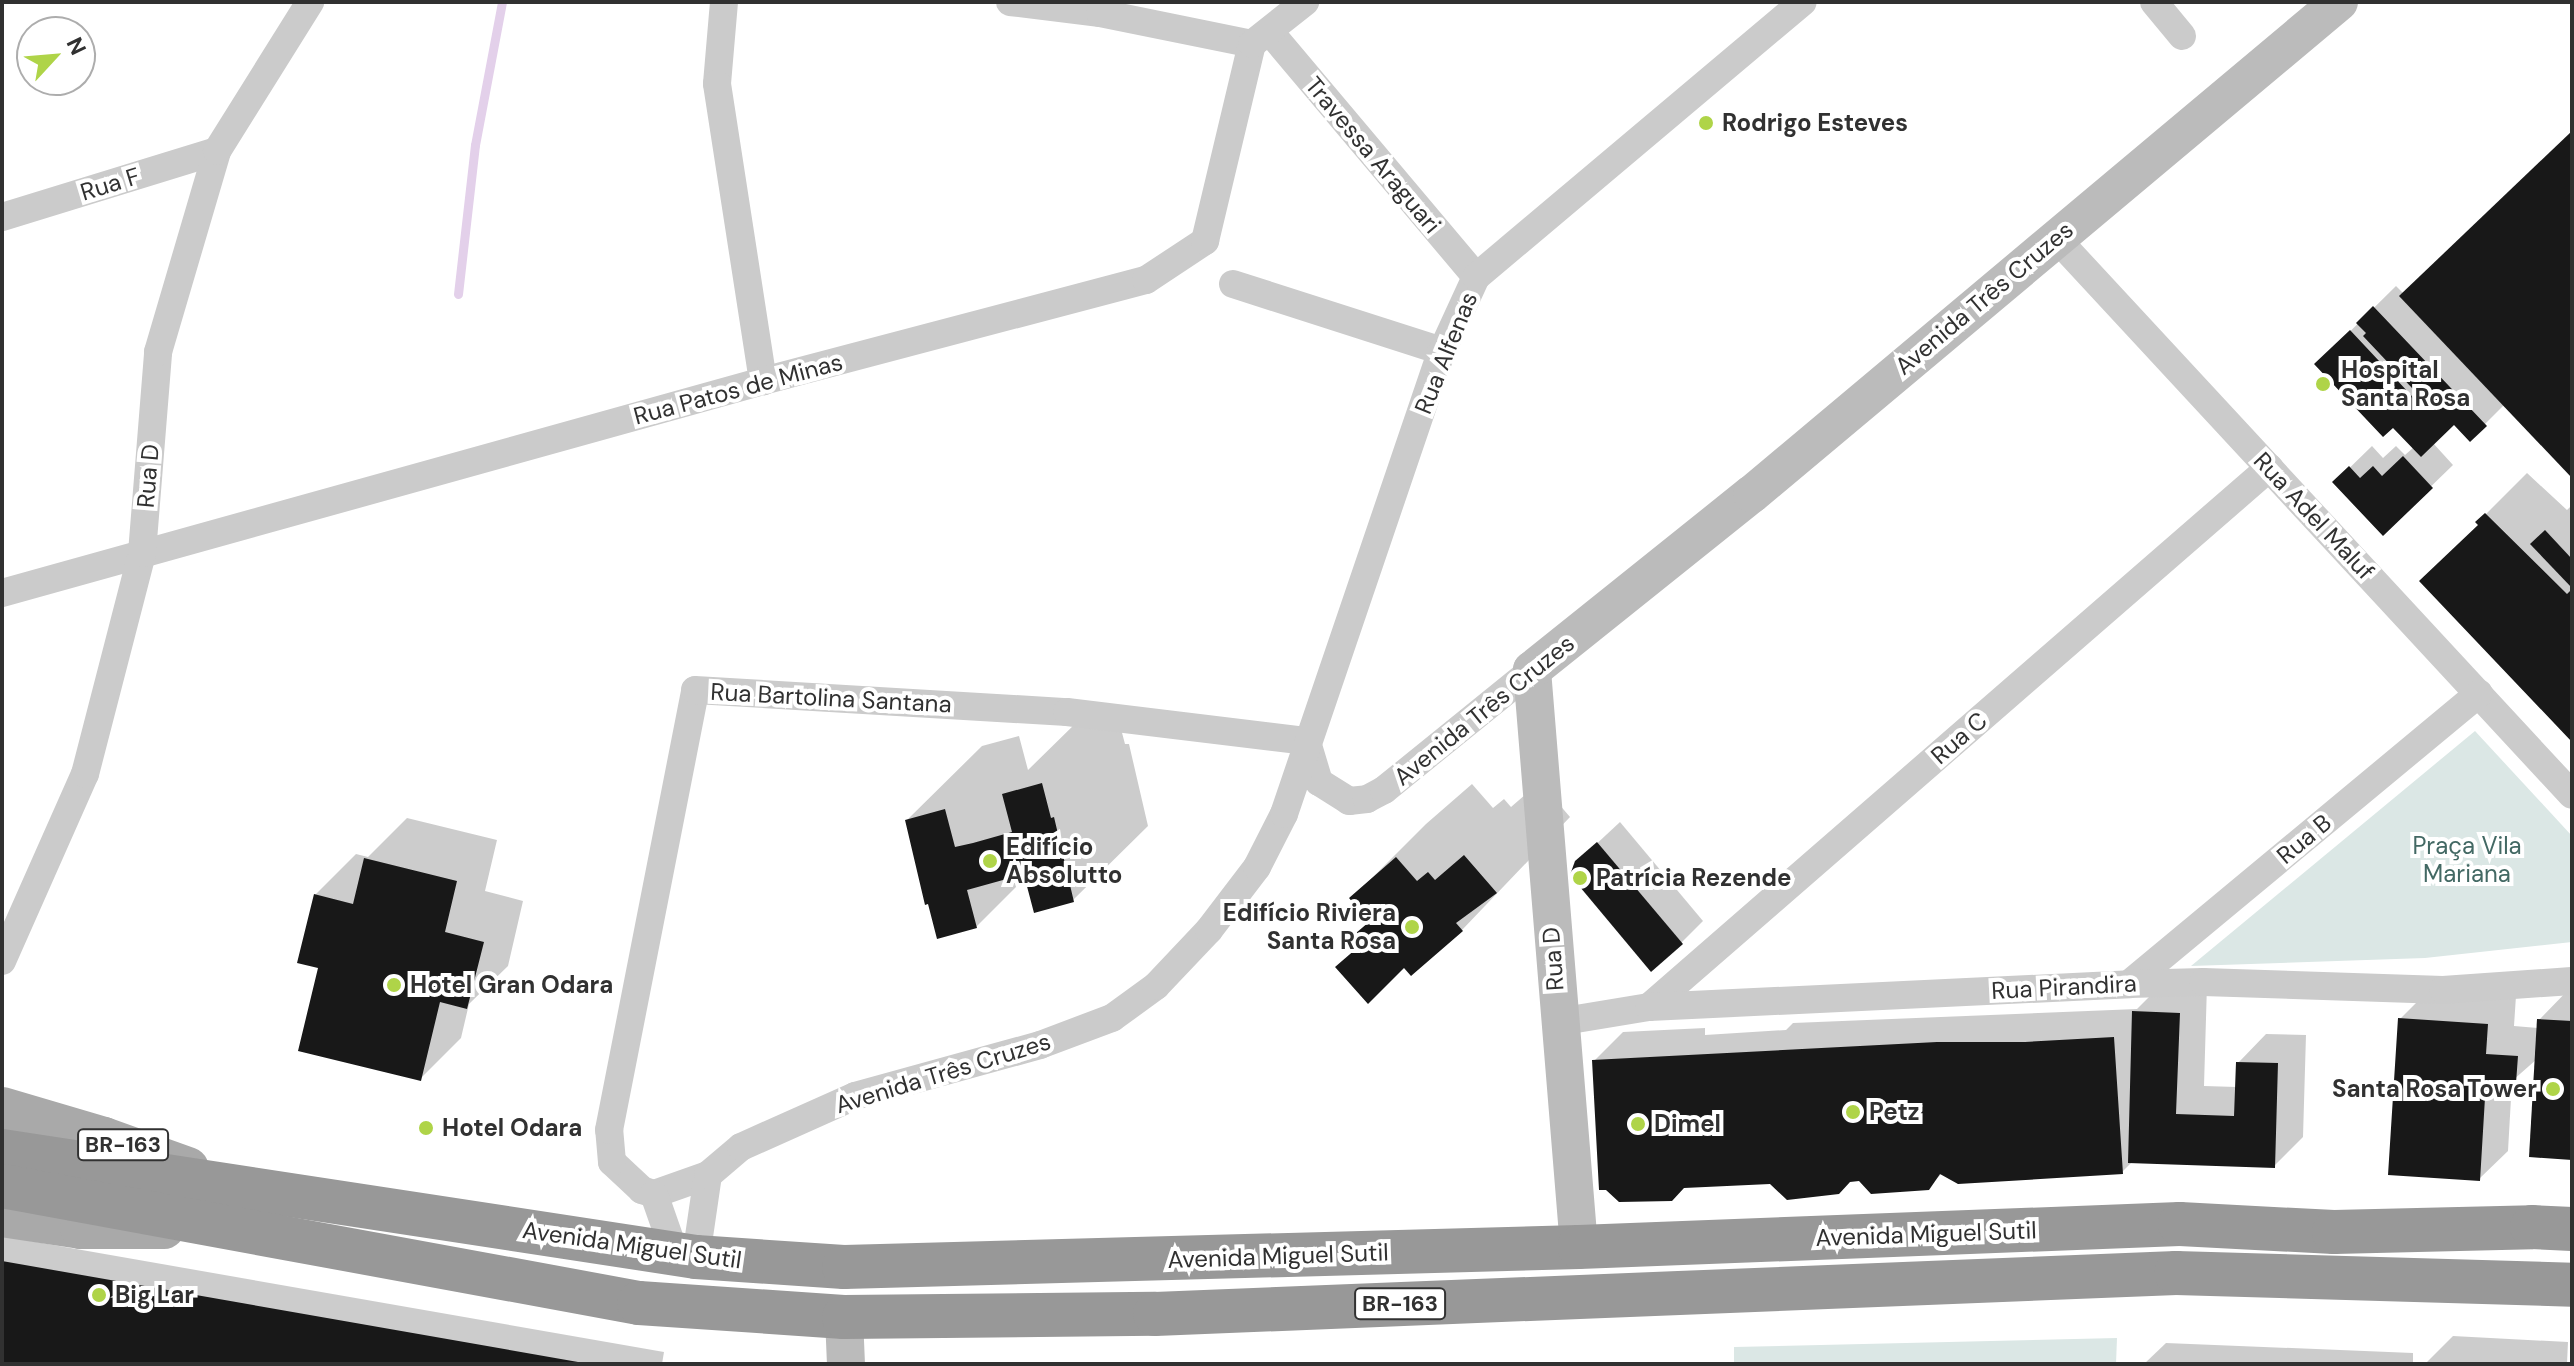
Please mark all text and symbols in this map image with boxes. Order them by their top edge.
north arrow [16,16,96,96]
text: N [60,33,93,60]
street label: Travessa Araguari [1299,71,1447,239]
place label: Rodrigo Esteves [1722,109,1908,137]
marker: Rodrigo Esteves [1697,114,1715,132]
street label: Rua F [77,161,143,207]
street label: Avenida Três Cruzes [1889,215,2079,381]
street label: Rua Alfenas [1408,288,1484,418]
street label: Rua Patos de Minas [630,347,846,431]
place label: Hospital Santa Rosa [2341,356,2470,412]
marker: Hospital Santa Rosa [2312,373,2334,395]
street label: Rua D [131,443,165,509]
street label: Rua Adel Maluf [2248,446,2380,586]
street label: Avenida Três Cruzes [1388,628,1580,792]
street label: Rua Bartolina Santana [710,677,952,719]
street label: Rua C [1925,706,1993,770]
street label: Rua B [2271,808,2337,870]
park label: Praça Vila Mariana [2412,832,2522,888]
place label: Edifício Absolutto [1006,833,1122,889]
marker: Edifício Absolutto [981,852,999,870]
place label: Patrícia Rezende [1596,864,1791,892]
marker: Patrícia Rezende [1571,869,1589,887]
place label: Edifício Riviera Santa Rosa [1223,899,1396,955]
marker: Edifício Riviera Santa Rosa [1403,918,1421,936]
street label: Rua D [1536,926,1570,992]
street label: Rua Pirandira [1991,969,2137,1005]
place label: Hotel Gran Odara [410,971,613,999]
marker: Hotel Gran Odara [385,976,403,994]
street label: Avenida Três Cruzes [832,1027,1054,1119]
place label: Santa Rosa Tower [2332,1075,2537,1103]
marker: Santa Rosa Tower [2544,1080,2562,1098]
place label: Petz [1869,1098,1920,1126]
marker: Petz [1844,1103,1862,1121]
place label: Dimel [1654,1110,1721,1138]
place label: Hotel Odara [442,1114,582,1142]
marker: Dimel [1629,1115,1647,1133]
marker: Hotel Odara [417,1119,435,1137]
road number: BR-163 [77,1127,169,1163]
street label: Avenida Miguel Sutil [521,1215,743,1275]
street label: Avenida Miguel Sutil [1815,1216,2037,1252]
street label: Avenida Miguel Sutil [1167,1238,1389,1274]
place label: Big Lar [115,1281,194,1309]
marker: Big Lar [90,1286,108,1304]
road number: BR-163 [1354,1286,1446,1322]

